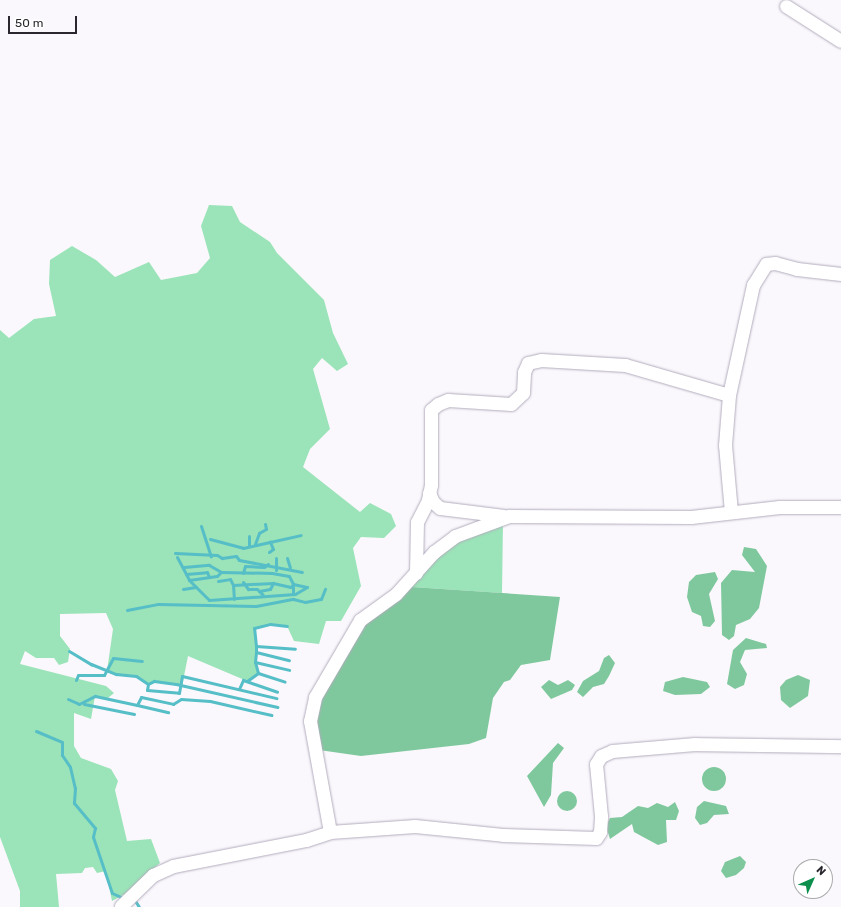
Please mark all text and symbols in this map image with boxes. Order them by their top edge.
scale bar [10,8,79,34]
text: 50 m [15,16,43,30]
north arrow [793,859,833,899]
text: N [814,863,829,878]

